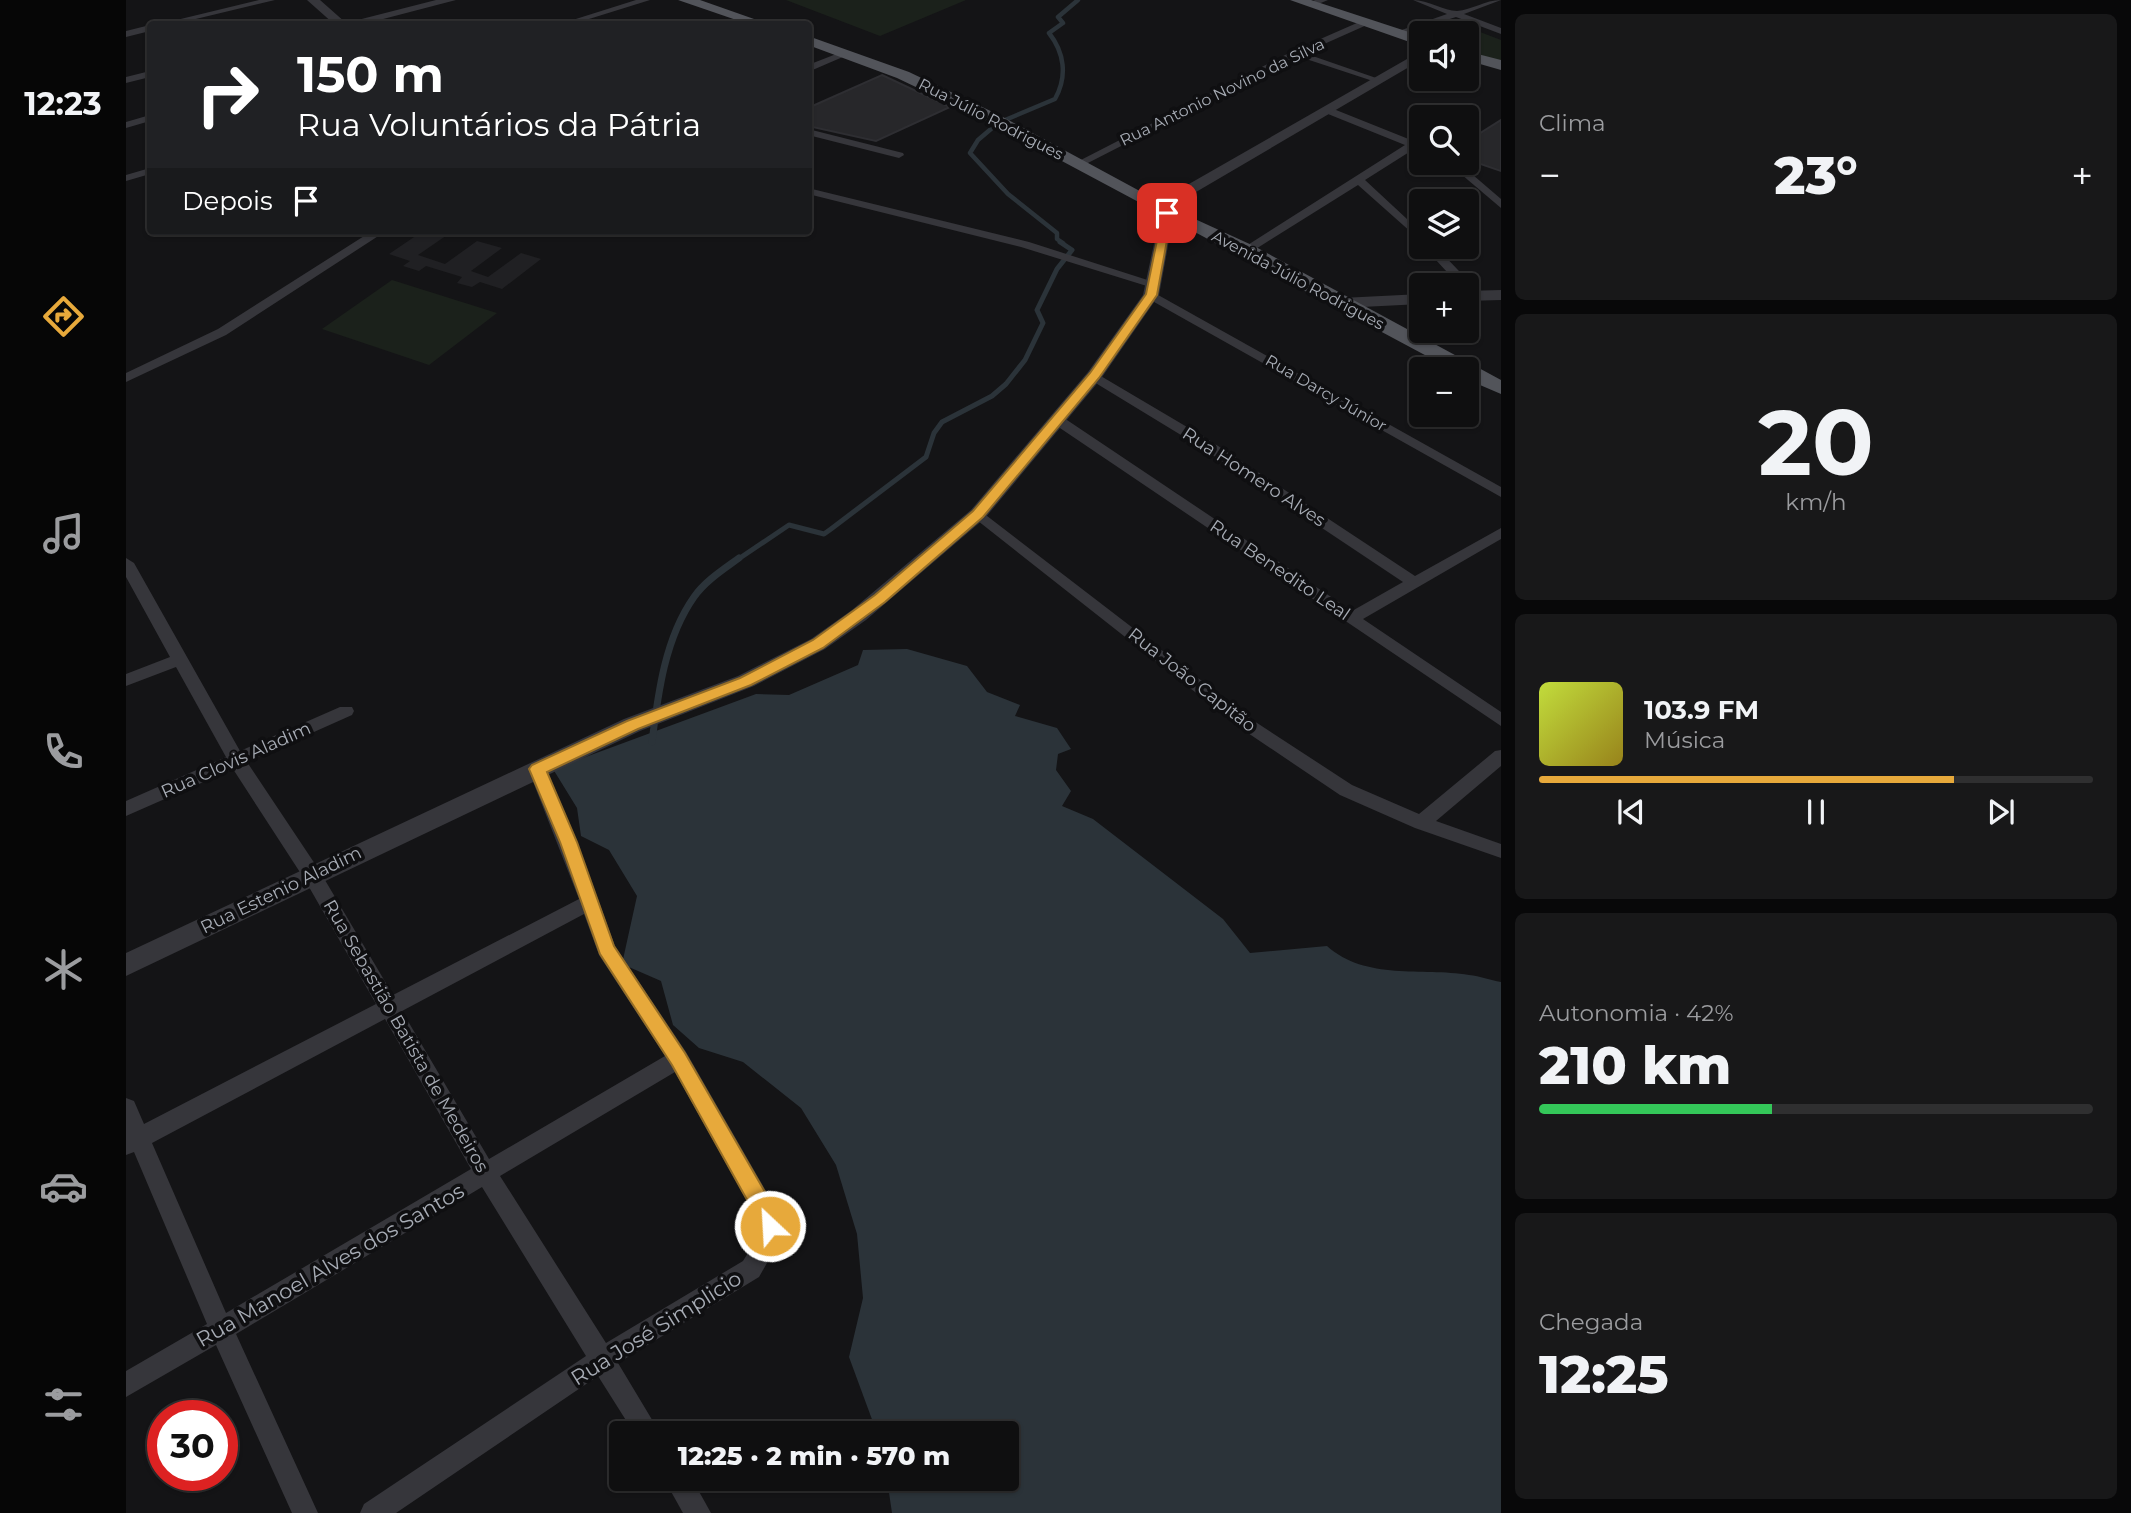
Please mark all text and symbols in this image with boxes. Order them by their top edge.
map controls [1409,21,1479,427]
button: sound [1409,21,1479,91]
street label: Rua Antonio Novino da Silva [1117,34,1327,150]
text: 150 m [297,45,444,104]
icon: right [182,49,273,140]
street label: Rua Júlio Rodrigues [916,74,1067,164]
text: 12:23 [24,84,102,123]
text: Rua Voluntários da Pátria [297,105,701,144]
button: search [1409,105,1479,175]
text: Clima [1539,109,1606,137]
text: 23° [1774,144,1858,207]
text: − [1539,152,1561,199]
text: + [2071,152,2093,199]
icon: arrive [287,182,325,220]
pin [1137,183,1197,243]
text: Depois [182,185,273,217]
button: layers [1409,189,1479,259]
icon: arrive [1148,194,1186,232]
street label: Avenida Júlio Rodrigues [1209,226,1388,334]
button: + [1409,273,1479,343]
icon: directions [39,292,88,341]
street label: Rua Darcy Júnior [1262,351,1390,435]
button: − [1409,357,1479,427]
text: 20 [1758,387,1874,498]
street label: Rua Homero Alves [1178,423,1330,532]
text: km/h [1785,488,1847,516]
icon: music [39,509,88,558]
street label: Rua Benedito Leal [1206,515,1354,625]
street label: Rua João Capitão [1124,623,1260,737]
text: 103.9 FM [1644,694,1759,726]
street label: Rua Clovis Aladim [158,717,314,803]
text: Música [1644,726,1725,754]
icon: phone [39,727,88,776]
icon: previous [1612,793,1650,831]
icon: pause [1797,793,1835,831]
icon: next [1982,793,2020,831]
street label: Rua Estenio Aladim [197,841,365,939]
street label: Rua Sebastião Batista de Medeiros [319,896,493,1176]
icon: climate [39,945,88,994]
text: Autonomia · 42% [1539,999,1734,1027]
text: 210 km [1539,1034,1731,1097]
icon: car [39,1162,88,1211]
street label: Rua Manoel Alves dos Santos [192,1178,468,1352]
position arrow [733,1189,807,1263]
street label: Rua José Simplicio [566,1265,746,1391]
text: Chegada [1539,1308,1643,1336]
text: 12:25 [1539,1343,1669,1406]
icon: filters [39,1380,88,1429]
speed limit sign: 30 [147,1400,238,1491]
text: 12:25 · 2 min · 570 m [678,1440,950,1472]

